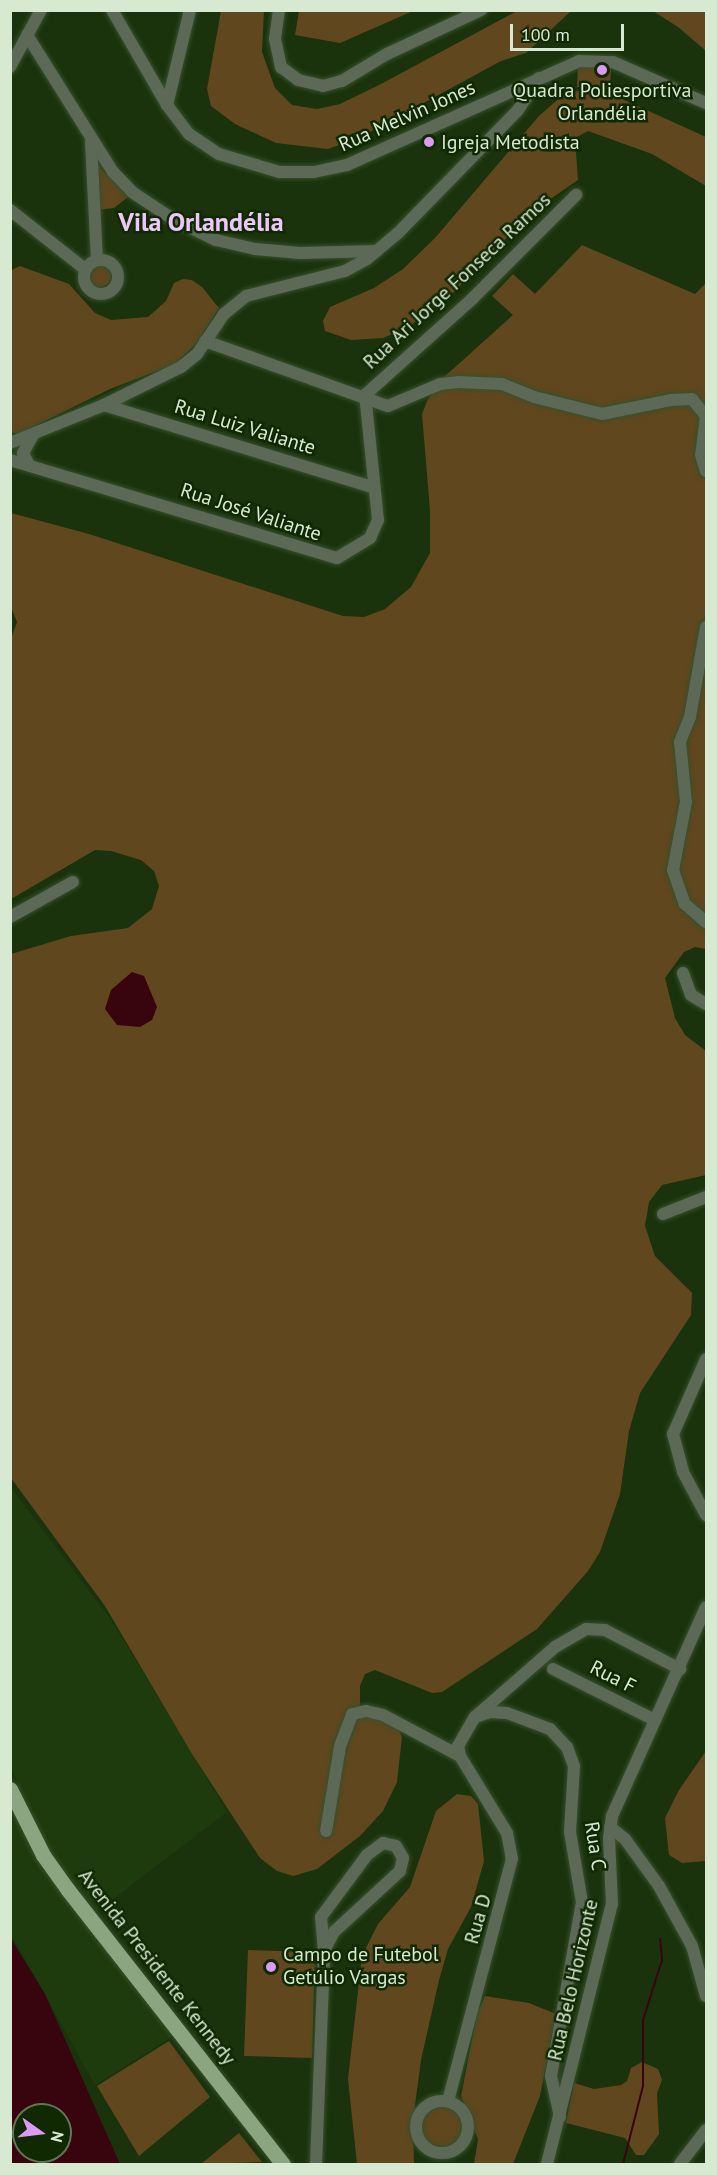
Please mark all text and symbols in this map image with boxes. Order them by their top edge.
scale bar [513,12,627,50]
text: 100 m [521,23,570,46]
marker: Quadra Poliesportiva Orlandélia [595,63,609,77]
street label: Rua Melvin Jones [335,75,479,157]
place label: Quadra Poliesportiva Orlandélia [513,79,691,126]
place label: Igreja Metodista [441,130,580,154]
marker: Igreja Metodista [422,135,436,149]
street label: Rua Ari Jorge Fonseca Ramos [358,188,556,374]
district label: Vila Orlandélia [118,206,284,238]
street label: Rua Luiz Valiante [171,394,319,460]
street label: Rua José Valiante [177,478,325,546]
street label: Rua F [586,1655,640,1699]
street label: Rua C [579,1820,611,1872]
street label: Avenida Presidente Kennedy [73,1864,241,2070]
street label: Rua D [459,1891,497,1947]
street label: Rua Belo Horizonte [543,1897,603,2063]
place label: Campo de Futebol Getúlio Vargas [283,1943,439,1990]
marker: Campo de Futebol Getúlio Vargas [264,1960,278,1974]
north arrow [12,2103,72,2163]
text: N [47,2129,69,2144]

